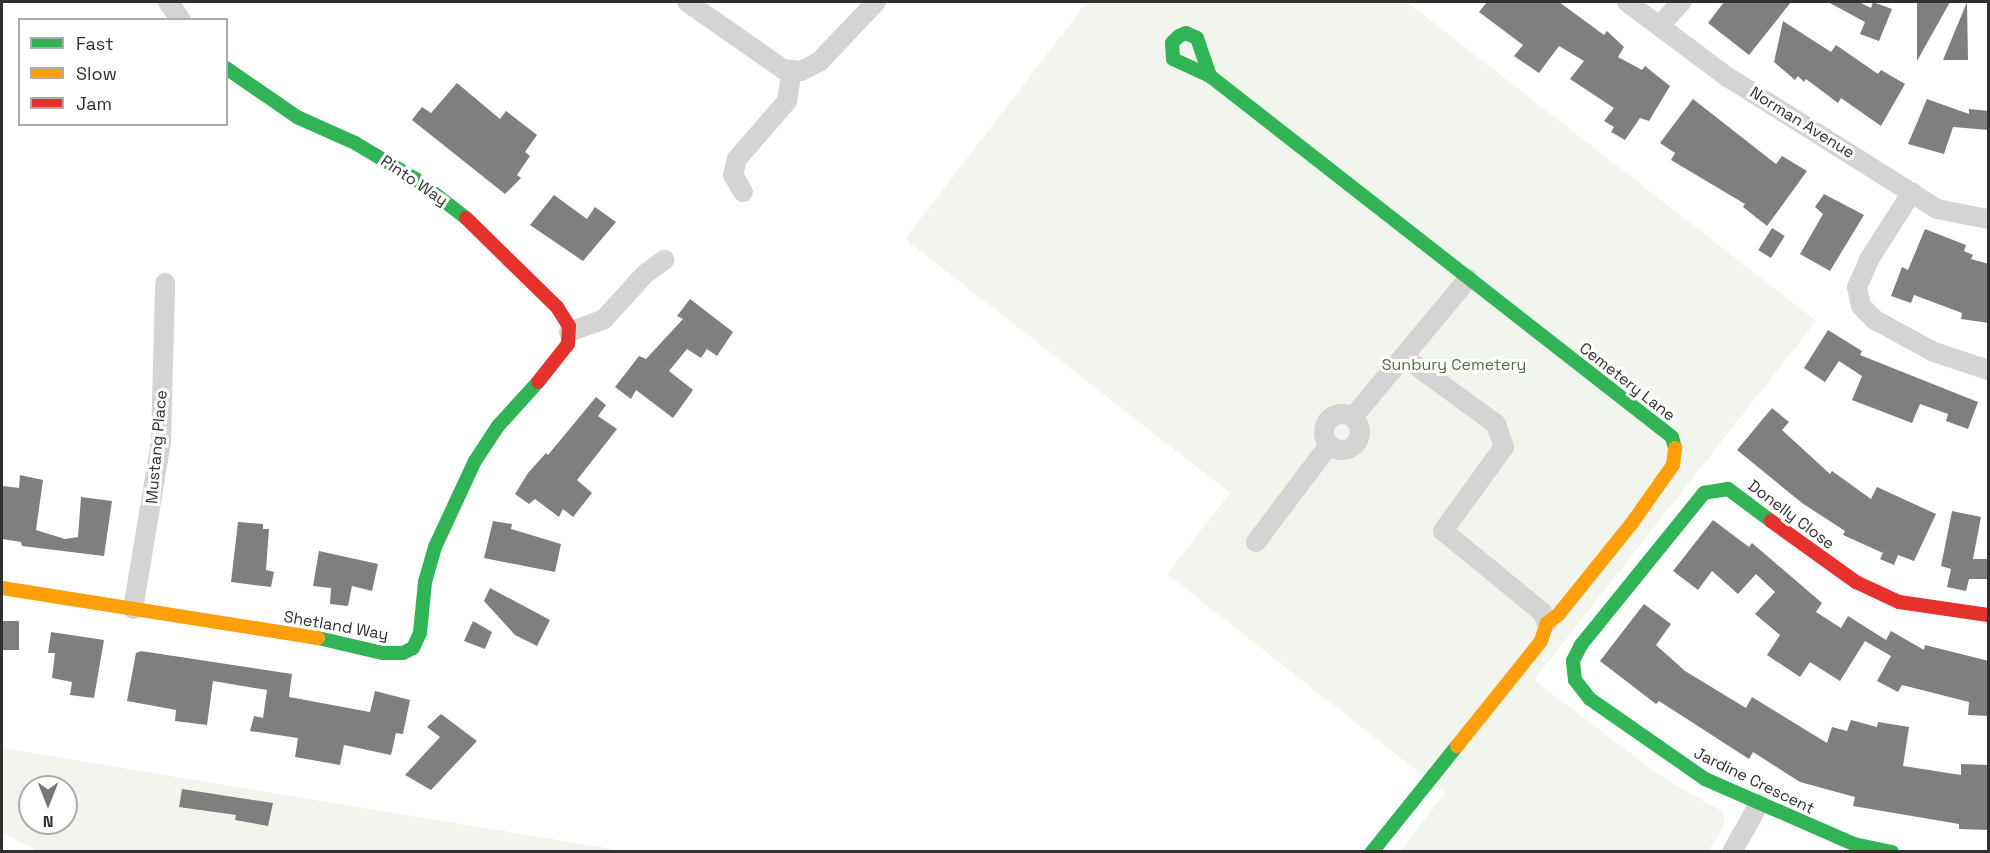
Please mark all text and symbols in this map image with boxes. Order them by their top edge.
legend [18,18,228,126]
text: Fast [76,32,113,55]
text: Slow [76,62,117,85]
street label: Norman Avenue [1746,83,1858,163]
text: Jam [76,92,112,115]
street label: Pinto Way [377,152,451,210]
street label: Cemetery Lane [1575,339,1679,425]
park label: Sunbury Cemetery [1382,355,1526,375]
street label: Mustang Place [142,389,172,505]
street label: Donelly Close [1744,476,1838,554]
street label: Shetland Way [282,607,390,645]
street label: Jardine Crescent [1691,744,1817,818]
north arrow [18,775,78,835]
text: N [43,811,53,832]

